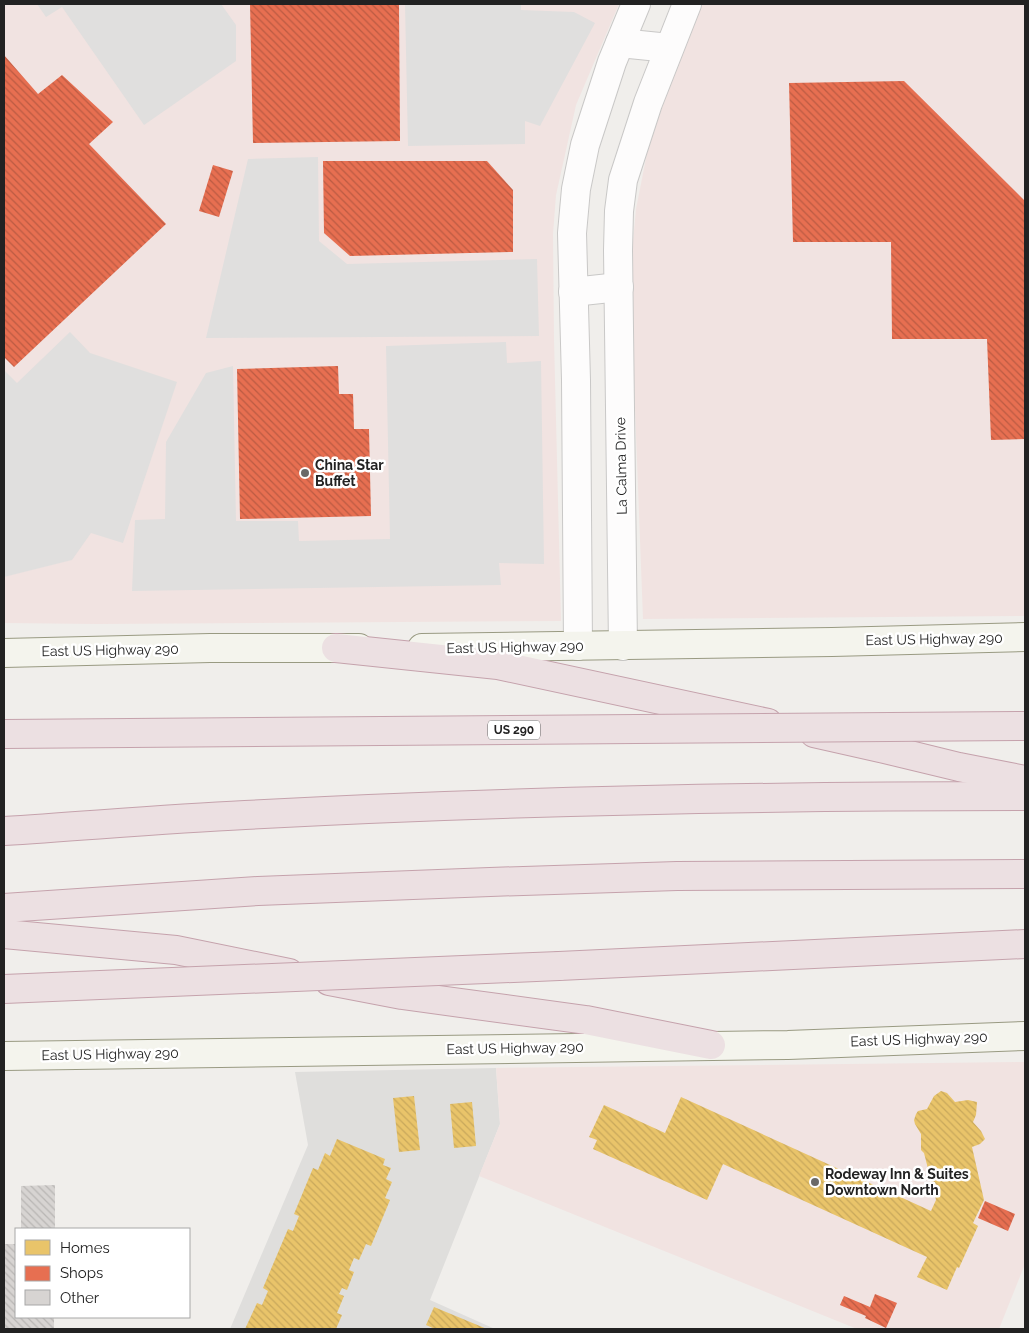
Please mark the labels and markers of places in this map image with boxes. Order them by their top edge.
place label: China Star Buffet [315,457,384,489]
marker: China Star Buffet [299,467,311,479]
place label: Rodeway Inn & Suites Downtown North [825,1166,969,1198]
marker: Rodeway Inn & Suites Downtown North [809,1176,821,1188]

